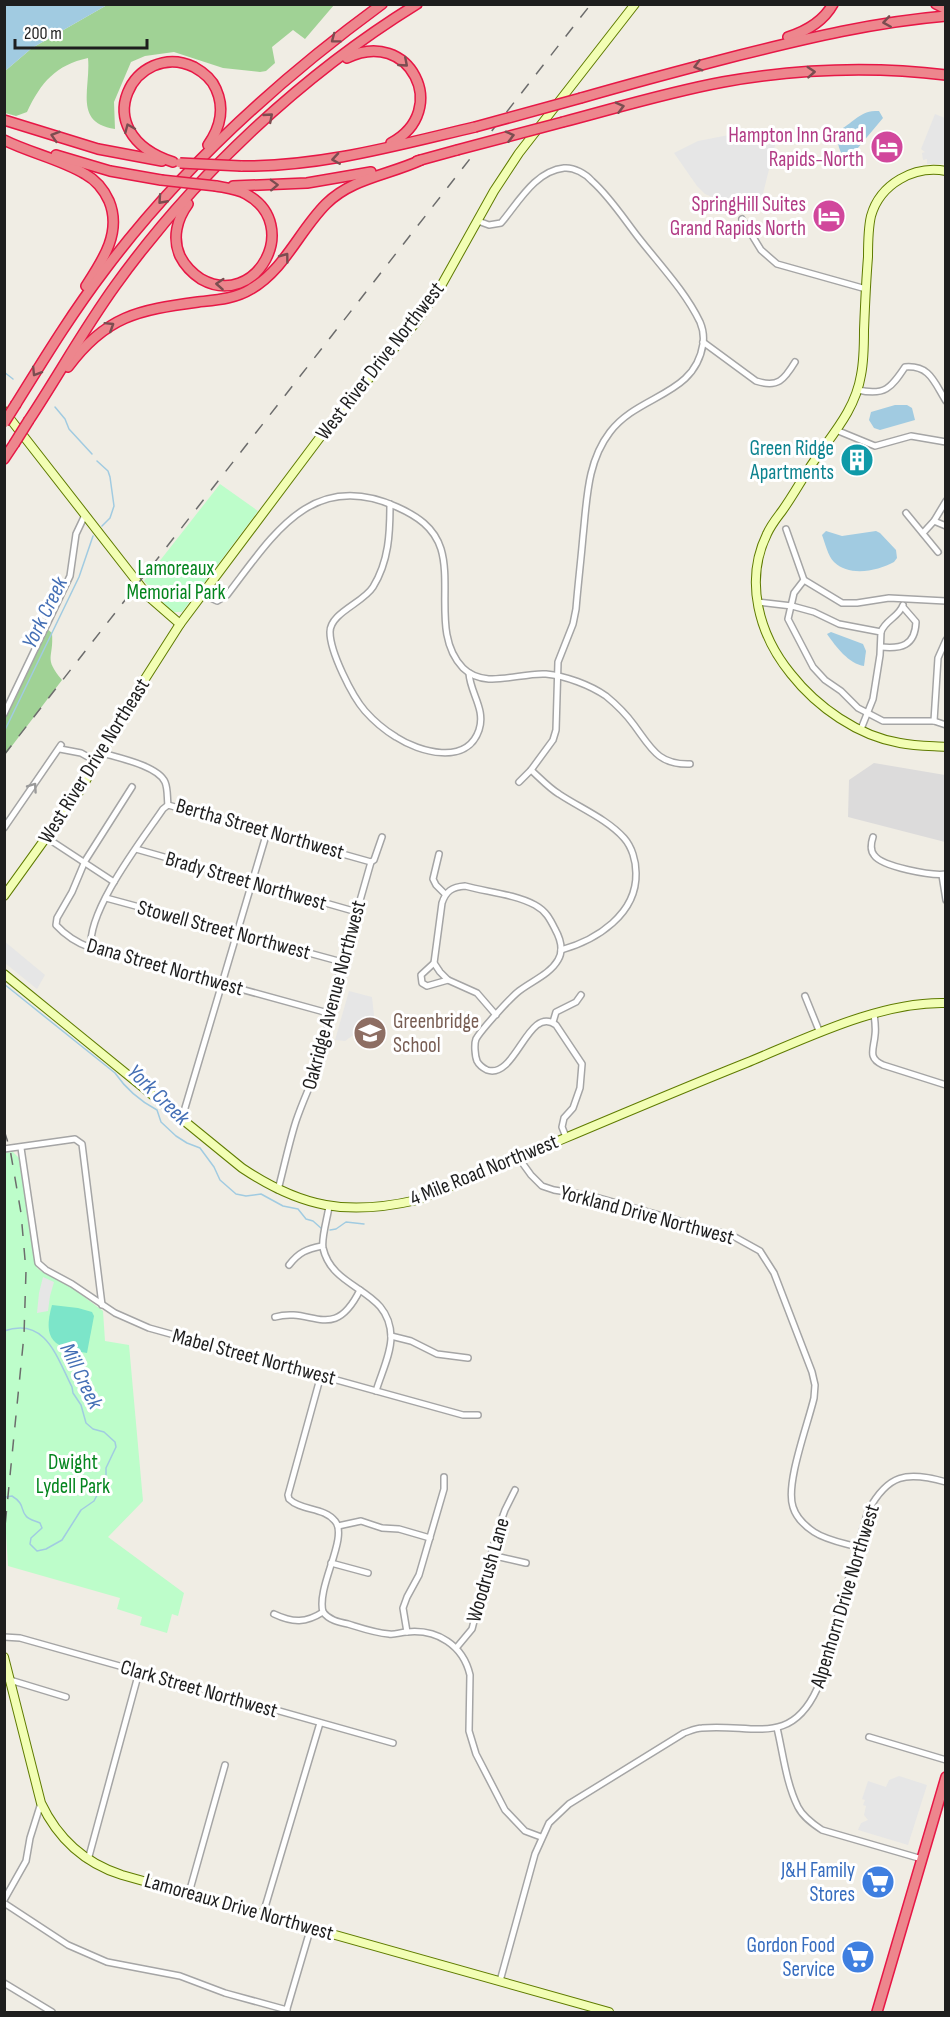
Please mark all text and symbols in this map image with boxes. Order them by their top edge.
scale bar [15,12,147,50]
one-way arrow [883,15,893,28]
text: 200 m [24,23,62,44]
one-way arrow [330,32,341,43]
one-way arrow [397,56,408,67]
one-way arrow [693,59,703,72]
one-way arrow [807,65,816,78]
one-way arrow [614,102,625,114]
one-way arrow [262,113,273,124]
one-way arrow [124,123,136,134]
place label: Hampton Inn Grand Rapids-North [728,123,864,172]
hotel icon: Hampton Inn Grand Rapids-North [869,129,905,165]
one-way arrow [505,130,515,143]
one-way arrow [50,131,61,143]
one-way arrow [332,152,341,164]
one-way arrow [270,179,279,192]
place label: SpringHill Suites Grand Rapids North [670,192,806,241]
one-way arrow [158,194,169,204]
hotel icon: SpringHill Suites Grand Rapids North [811,198,847,234]
one-way arrow [278,252,289,263]
one-way arrow [216,277,225,290]
street label: West River Drive Northwest [311,277,449,445]
one-way arrow [103,322,114,333]
one-way arrow [32,366,44,376]
place label: Green Ridge Apartments [749,436,834,485]
building icon: Green Ridge Apartments [839,442,875,478]
park label: Lamoreaux Memorial Park [126,556,226,605]
water label: York Creek [16,572,74,653]
street label: West River Drive Northeast [33,674,155,848]
one-way arrow [26,782,37,793]
street label: Bertha Street Northwest [173,793,347,865]
street label: Brady Street Northwest [163,846,329,916]
street label: Stowell Street Northwest [135,895,313,965]
street label: Oakridge Avenue Northwest [297,898,371,1092]
street label: Dana Street Northwest [84,933,246,1001]
place label: Greenbridge School [393,1009,479,1058]
school or university icon: Greenbridge School [352,1015,388,1051]
water label: York Creek [121,1059,195,1132]
street label: 4 Mile Road Northwest [406,1129,562,1211]
street label: Yorkland Drive Northwest [557,1180,737,1250]
street label: Mabel Street Northwest [170,1323,338,1391]
water label: Mill Creek [54,1339,109,1414]
park label: Dwight Lydell Park [36,1450,110,1499]
street label: Alpenhorn Drive Northwest [805,1501,885,1692]
street label: Woodrush Lane [461,1515,515,1625]
street label: Clark Street Northwest [117,1655,281,1723]
place label: J&H Family Stores [780,1858,855,1907]
supermarket icon: J&H Family Stores [860,1864,896,1900]
street label: Lamoreaux Drive Northwest [142,1868,336,1946]
place label: Gordon Food Service [746,1933,835,1982]
supermarket icon: Gordon Food Service [840,1939,876,1975]

